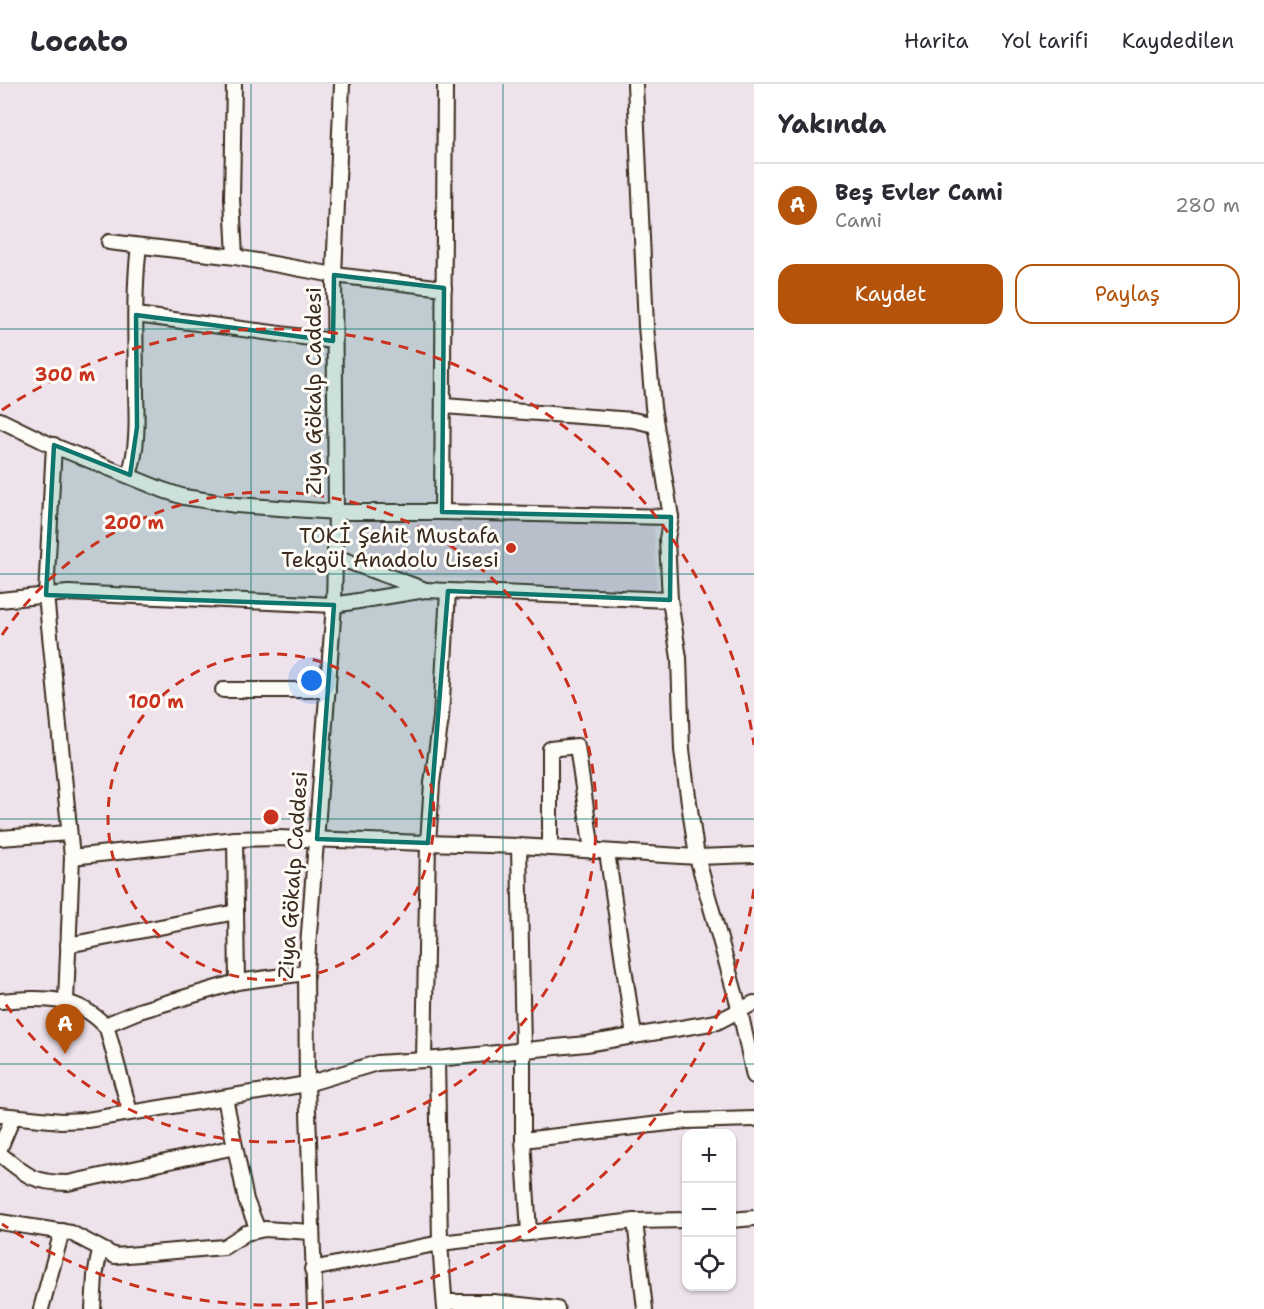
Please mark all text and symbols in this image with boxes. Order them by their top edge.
text: Locato [30,22,128,60]
text: Harita [904,27,969,55]
text: Yol tarifi [1002,27,1089,55]
text: Kaydedilen [1122,27,1234,55]
text: Yakında [778,106,886,141]
text: Beş Evler Cami [835,178,1003,207]
text: A [790,192,805,218]
text: 280 m [1175,192,1240,218]
text: Cami [835,207,882,233]
button: Kaydet [778,264,1003,324]
button: Paylaş [1015,264,1240,324]
street label: Ziya Gökalp Caddesi [300,287,328,495]
text: 300 m [35,363,96,387]
text: 200 m [104,511,165,535]
place label: TOKİ Şehit Mustafa Tekgül Anadolu Lisesi [281,522,499,574]
marker: TOKİ Şehit Mustafa Tekgül Anadolu Lisesi [504,541,518,555]
your location [297,666,326,695]
text: 100 m [128,690,184,714]
street label: Ziya Gökalp Caddesi [272,770,314,980]
centre of rings [261,807,281,827]
pin: A [46,1004,84,1054]
map controls [682,1129,736,1291]
button: + [682,1129,736,1183]
button: − [682,1183,736,1237]
button: locate [682,1237,736,1291]

